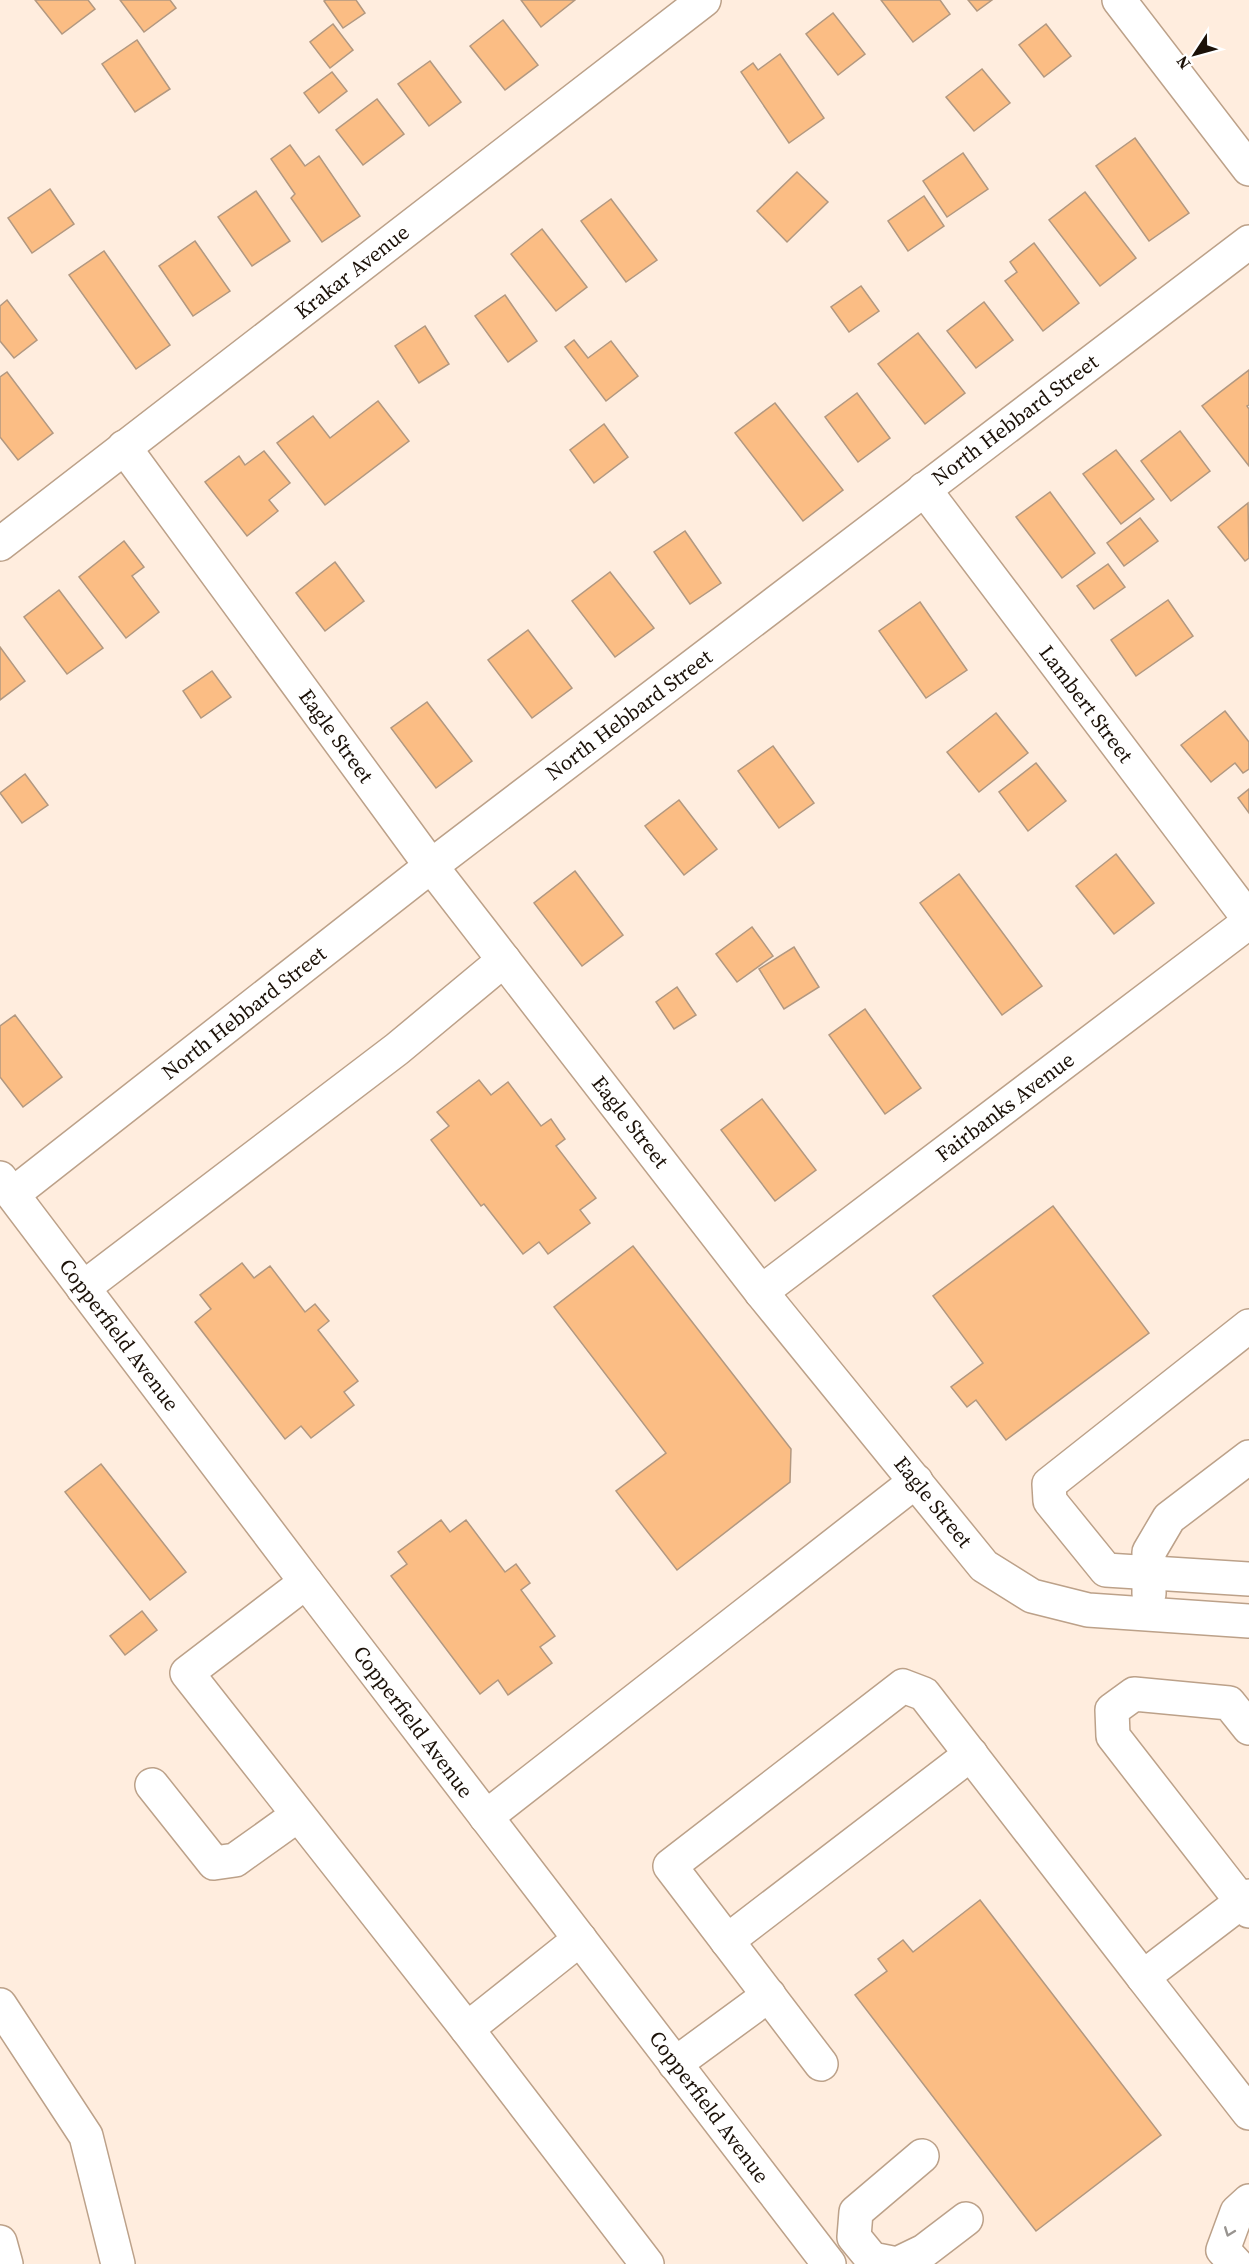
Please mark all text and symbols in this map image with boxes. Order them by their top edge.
north arrow [1165,24,1225,84]
text: N [1170,51,1195,74]
street label: Krakar Avenue [288,218,415,326]
street label: North Hebbard Street [926,347,1104,492]
street label: Lambert Street [1033,639,1140,769]
street label: North Hebbard Street [540,642,718,787]
street label: Eagle Street [292,683,381,789]
street label: North Hebbard Street [155,939,332,1086]
street label: Fairbanks Avenue [929,1045,1080,1168]
street label: Eagle Street [585,1069,676,1174]
street label: Copperfield Avenue [53,1253,186,1417]
street label: Eagle Street [888,1450,979,1554]
street label: Copperfield Avenue [347,1640,480,1804]
street label: Copperfield Avenue [643,2025,776,2189]
one-way arrow [1224,2226,1237,2237]

